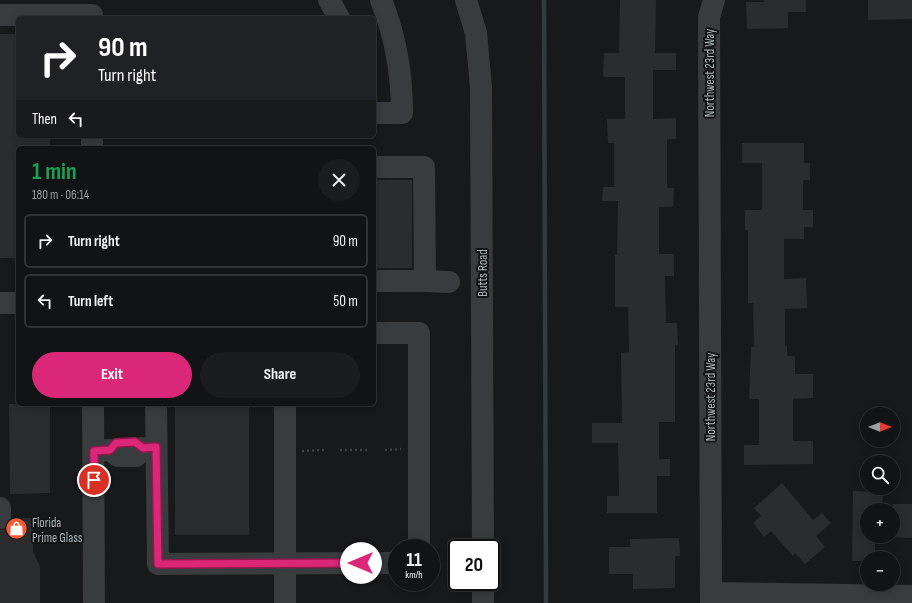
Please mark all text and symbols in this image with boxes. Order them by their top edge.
street label: Northwest 23rd Way [702,29,718,117]
text: 90 m [98,31,148,64]
icon: right [32,32,84,84]
text: Turn right [98,65,156,86]
icon: left [65,108,87,130]
text: Then [32,110,57,129]
text: 1 min [32,157,77,186]
button: close [318,159,360,201]
text: 180 m · 06:14 [32,187,89,203]
icon: right [34,230,56,252]
text: Turn right [68,232,120,251]
text: 90 m [333,232,358,251]
street label: Butts Road [475,249,491,297]
icon: left [34,290,56,312]
text: Turn left [68,292,113,311]
text: 50 m [333,292,358,311]
button: Exit [32,352,192,398]
button: Share [200,352,360,398]
street label: Northwest 23rd Way [703,353,719,441]
north arrow [860,407,900,447]
map controls [860,407,900,591]
button: search [860,455,900,495]
pin [77,463,111,497]
icon: arrive [83,469,105,491]
button: + [860,503,900,543]
place label: Florida Prime Glass [32,515,83,546]
shop icon: Florida Prime Glass [4,516,30,542]
speed limit sign: 20 [448,539,500,591]
position arrow [340,542,382,584]
text: 11 [406,548,422,572]
button: − [860,551,900,591]
text: km/h [405,569,423,581]

